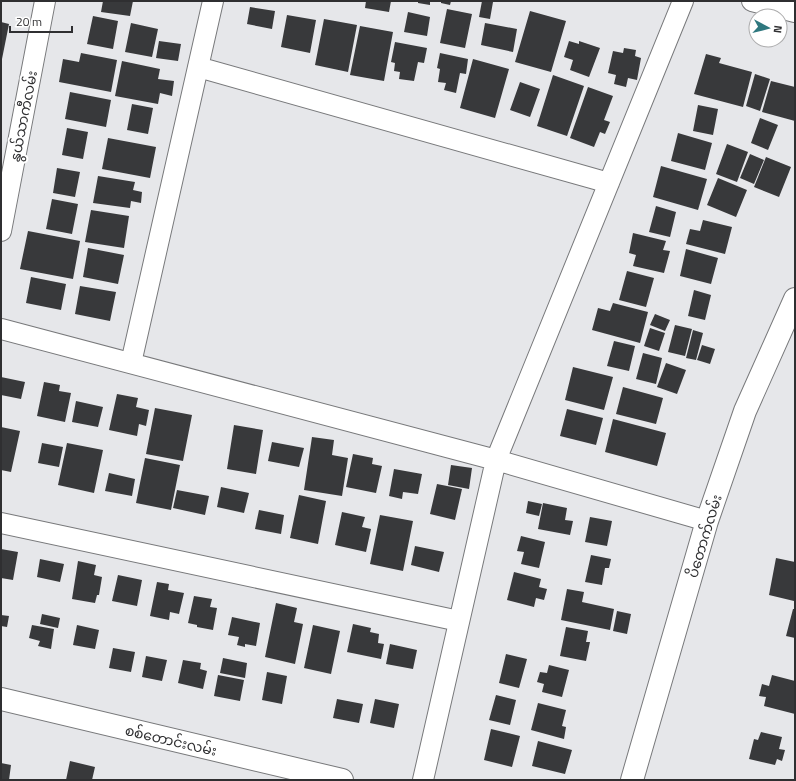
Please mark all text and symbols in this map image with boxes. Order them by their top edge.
scale bar [10,8,72,34]
north arrow [748,8,788,48]
text: 20 m [16,12,42,31]
text: N [770,24,786,34]
street label: နွယ်သာကီလမ်း [4,69,43,164]
street label: ပိတောက်လမ်း [681,492,727,580]
street label: စစ်တောင်းလမ်း [123,719,219,761]

